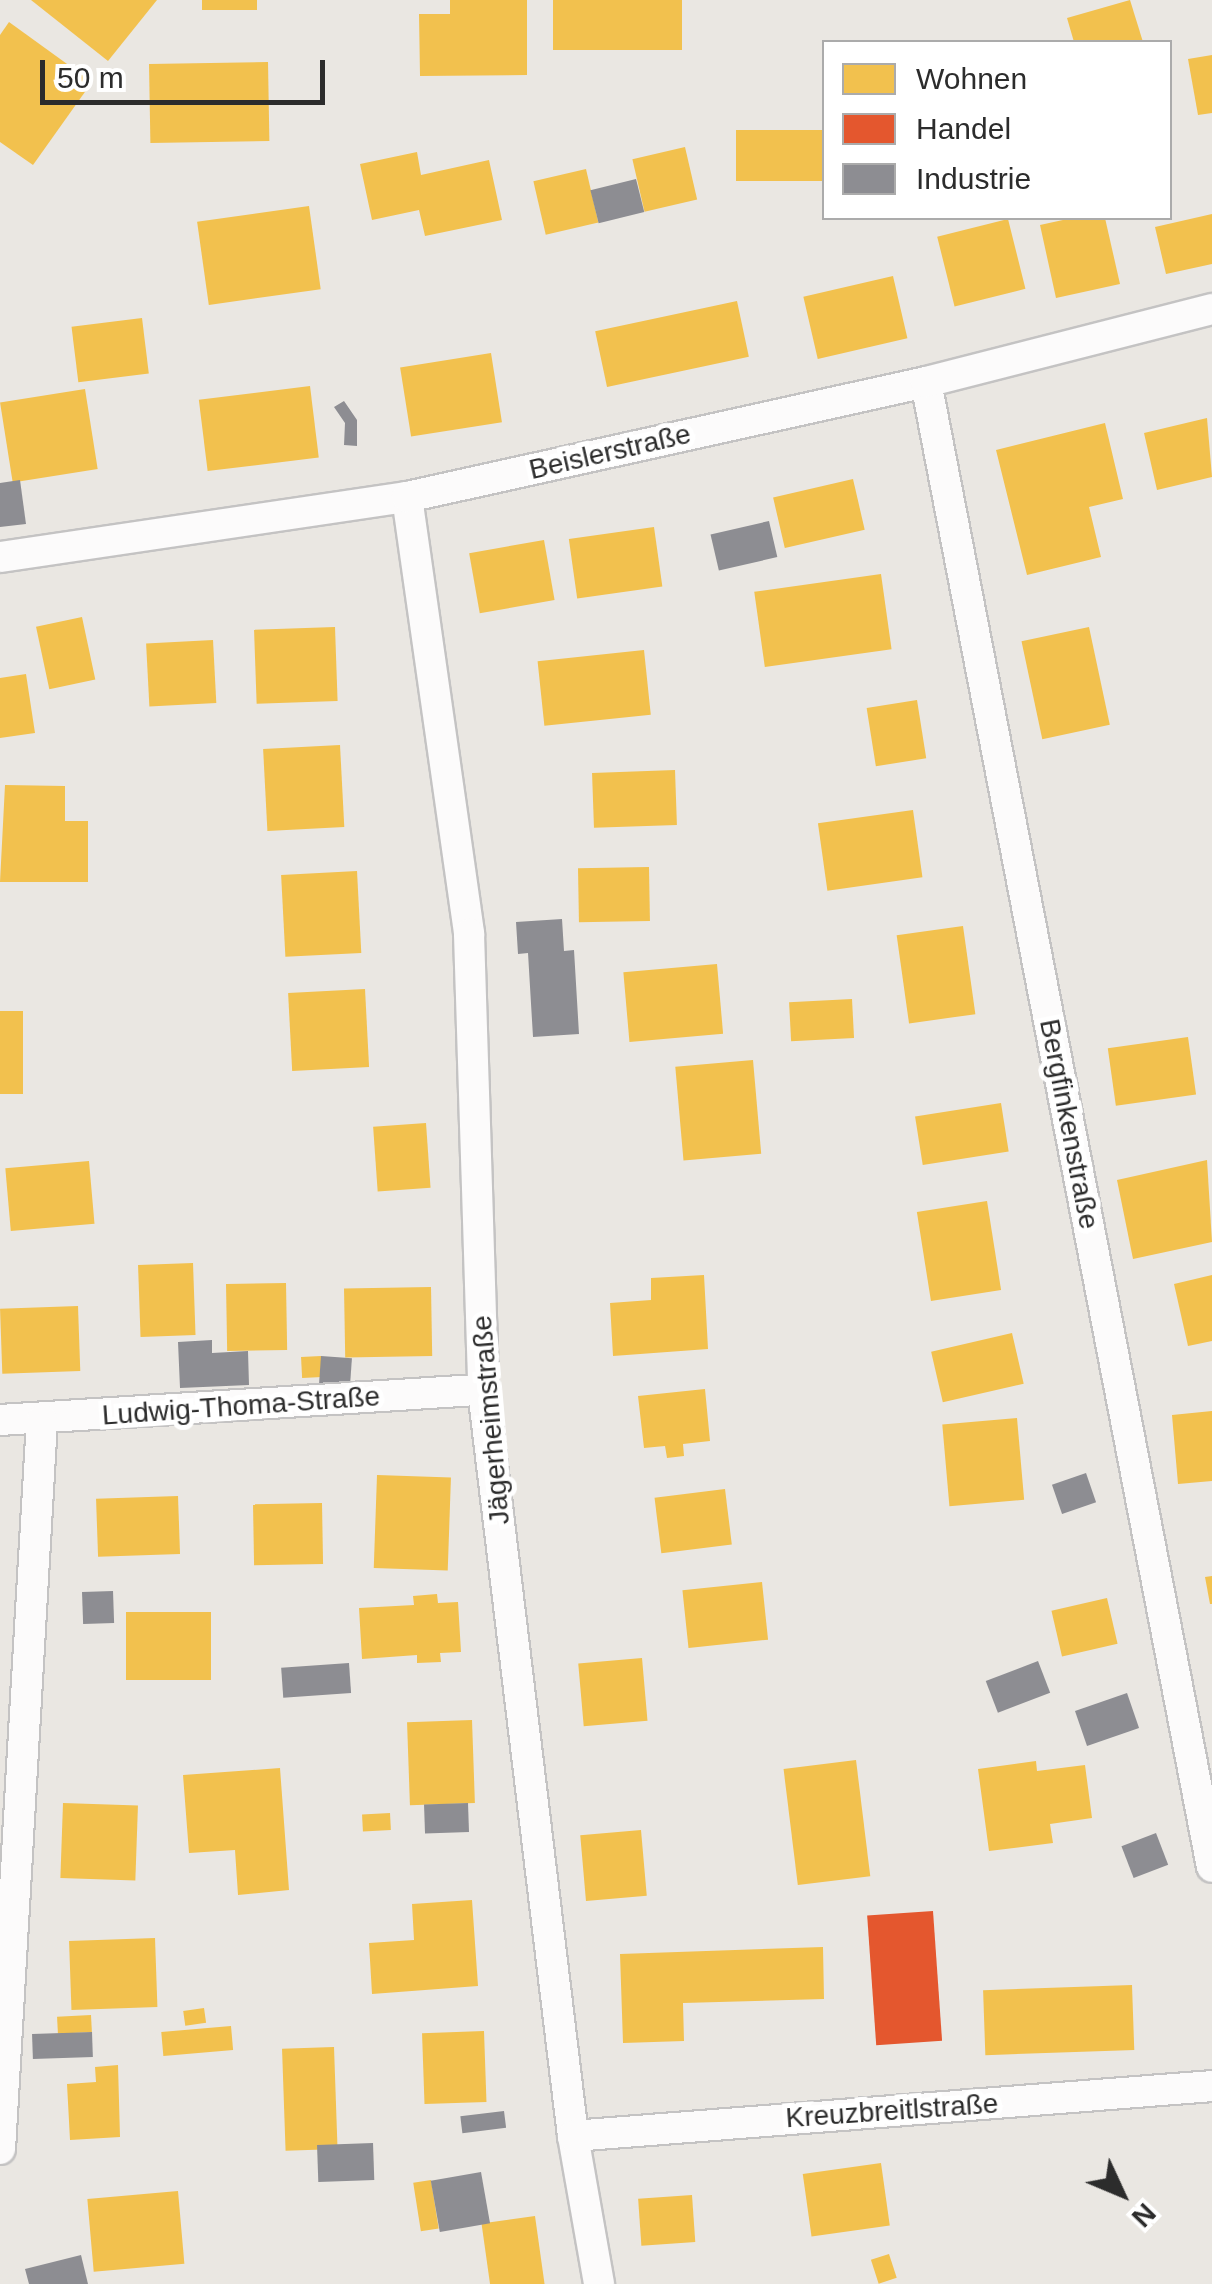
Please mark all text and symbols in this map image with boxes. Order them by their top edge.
scale bar [45,40,330,102]
legend [822,40,1172,220]
text: 50 m [57,61,124,94]
text: Wohnen [916,62,1027,95]
text: Handel [916,112,1011,145]
text: Industrie [916,162,1031,195]
street label: Beislerstraße [526,417,694,487]
street label: Bergfinkenstraße [1032,1016,1106,1232]
street label: Jägerheimstraße [465,1314,517,1526]
street label: Ludwig-Thoma-Straße [101,1380,381,1432]
street label: Kreuzbreitlstraße [784,2087,1000,2135]
north arrow [1072,2144,1172,2244]
text: N [1126,2197,1162,2233]

